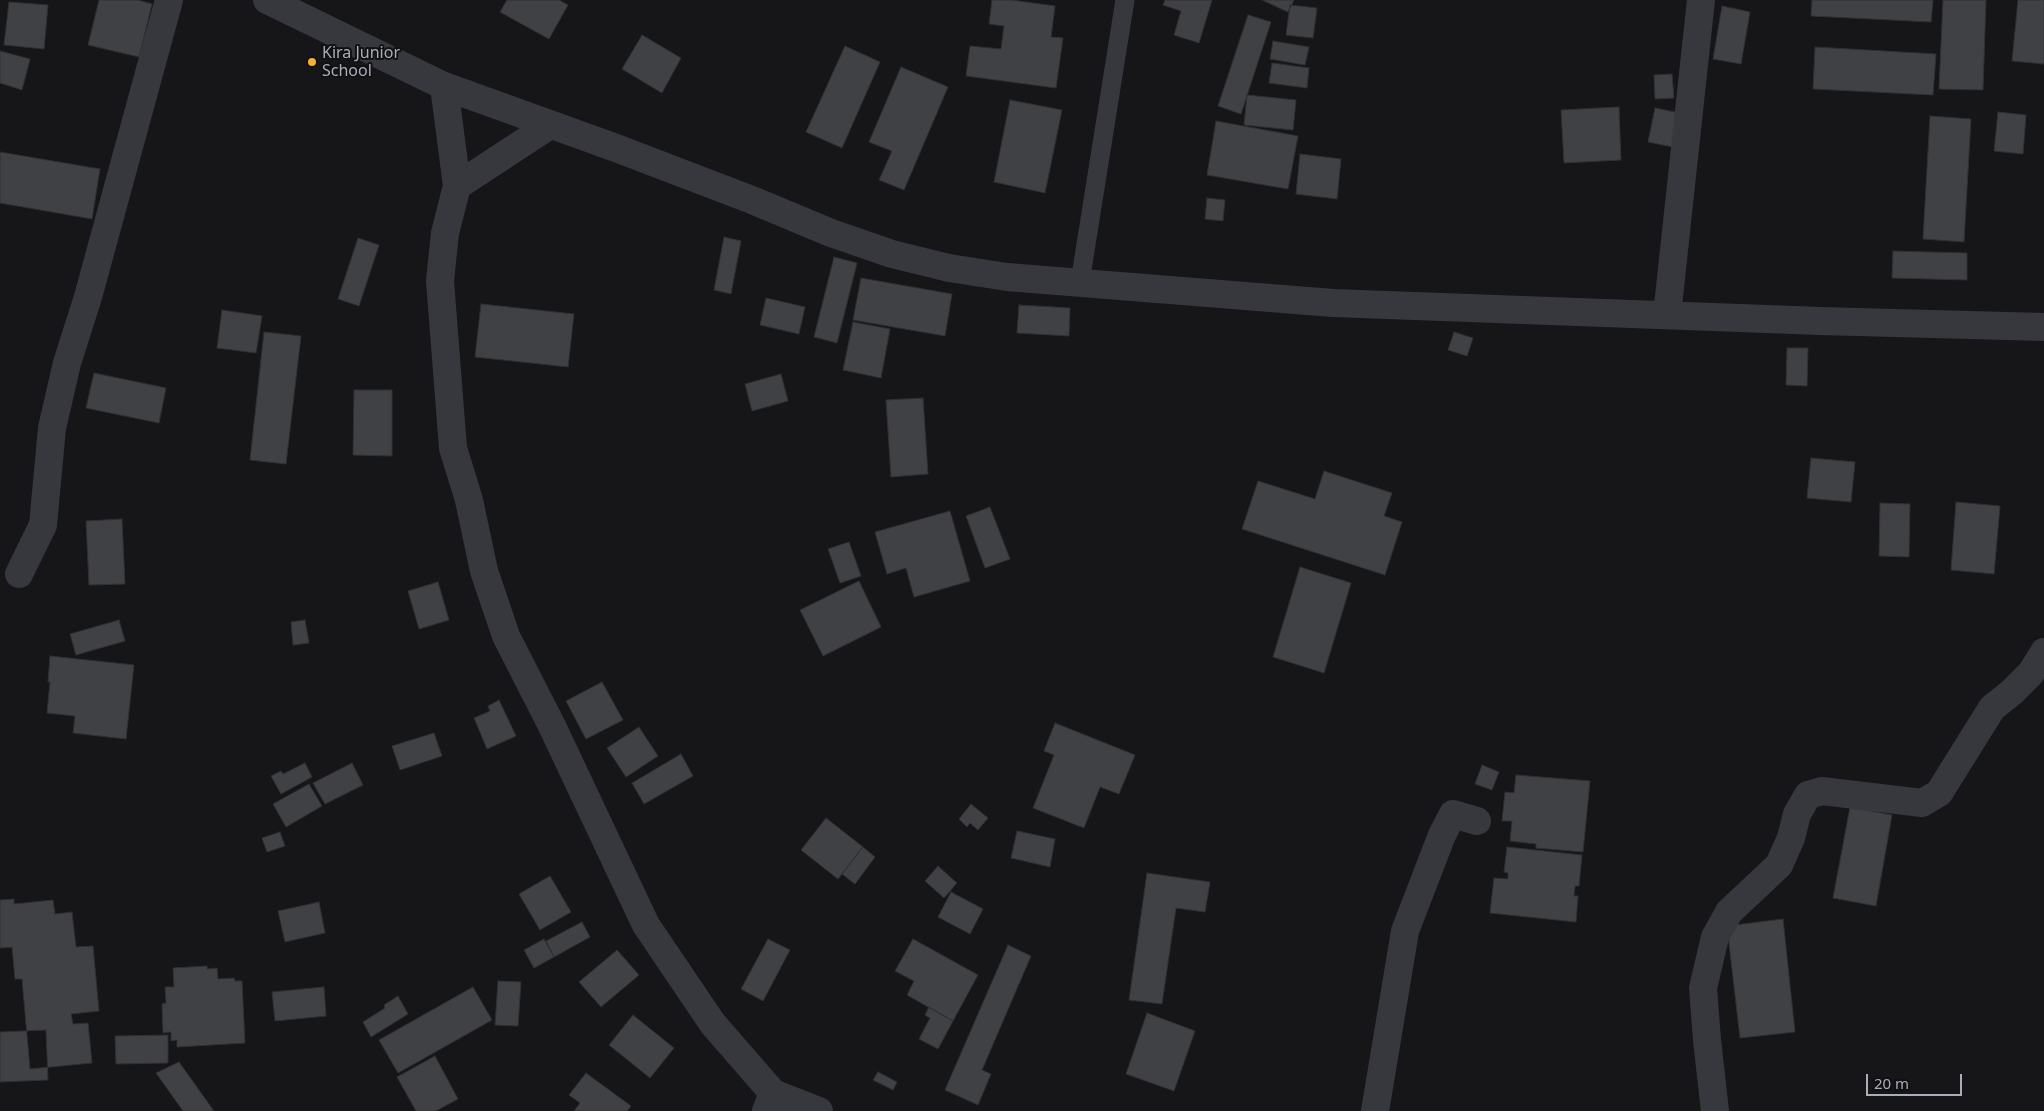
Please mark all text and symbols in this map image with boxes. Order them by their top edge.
place label: Kira Junior School [322,43,400,81]
marker: Kira Junior School [306,56,318,68]
scale bar [1869,1064,1965,1096]
text: 20 m [1874,1073,1909,1093]

